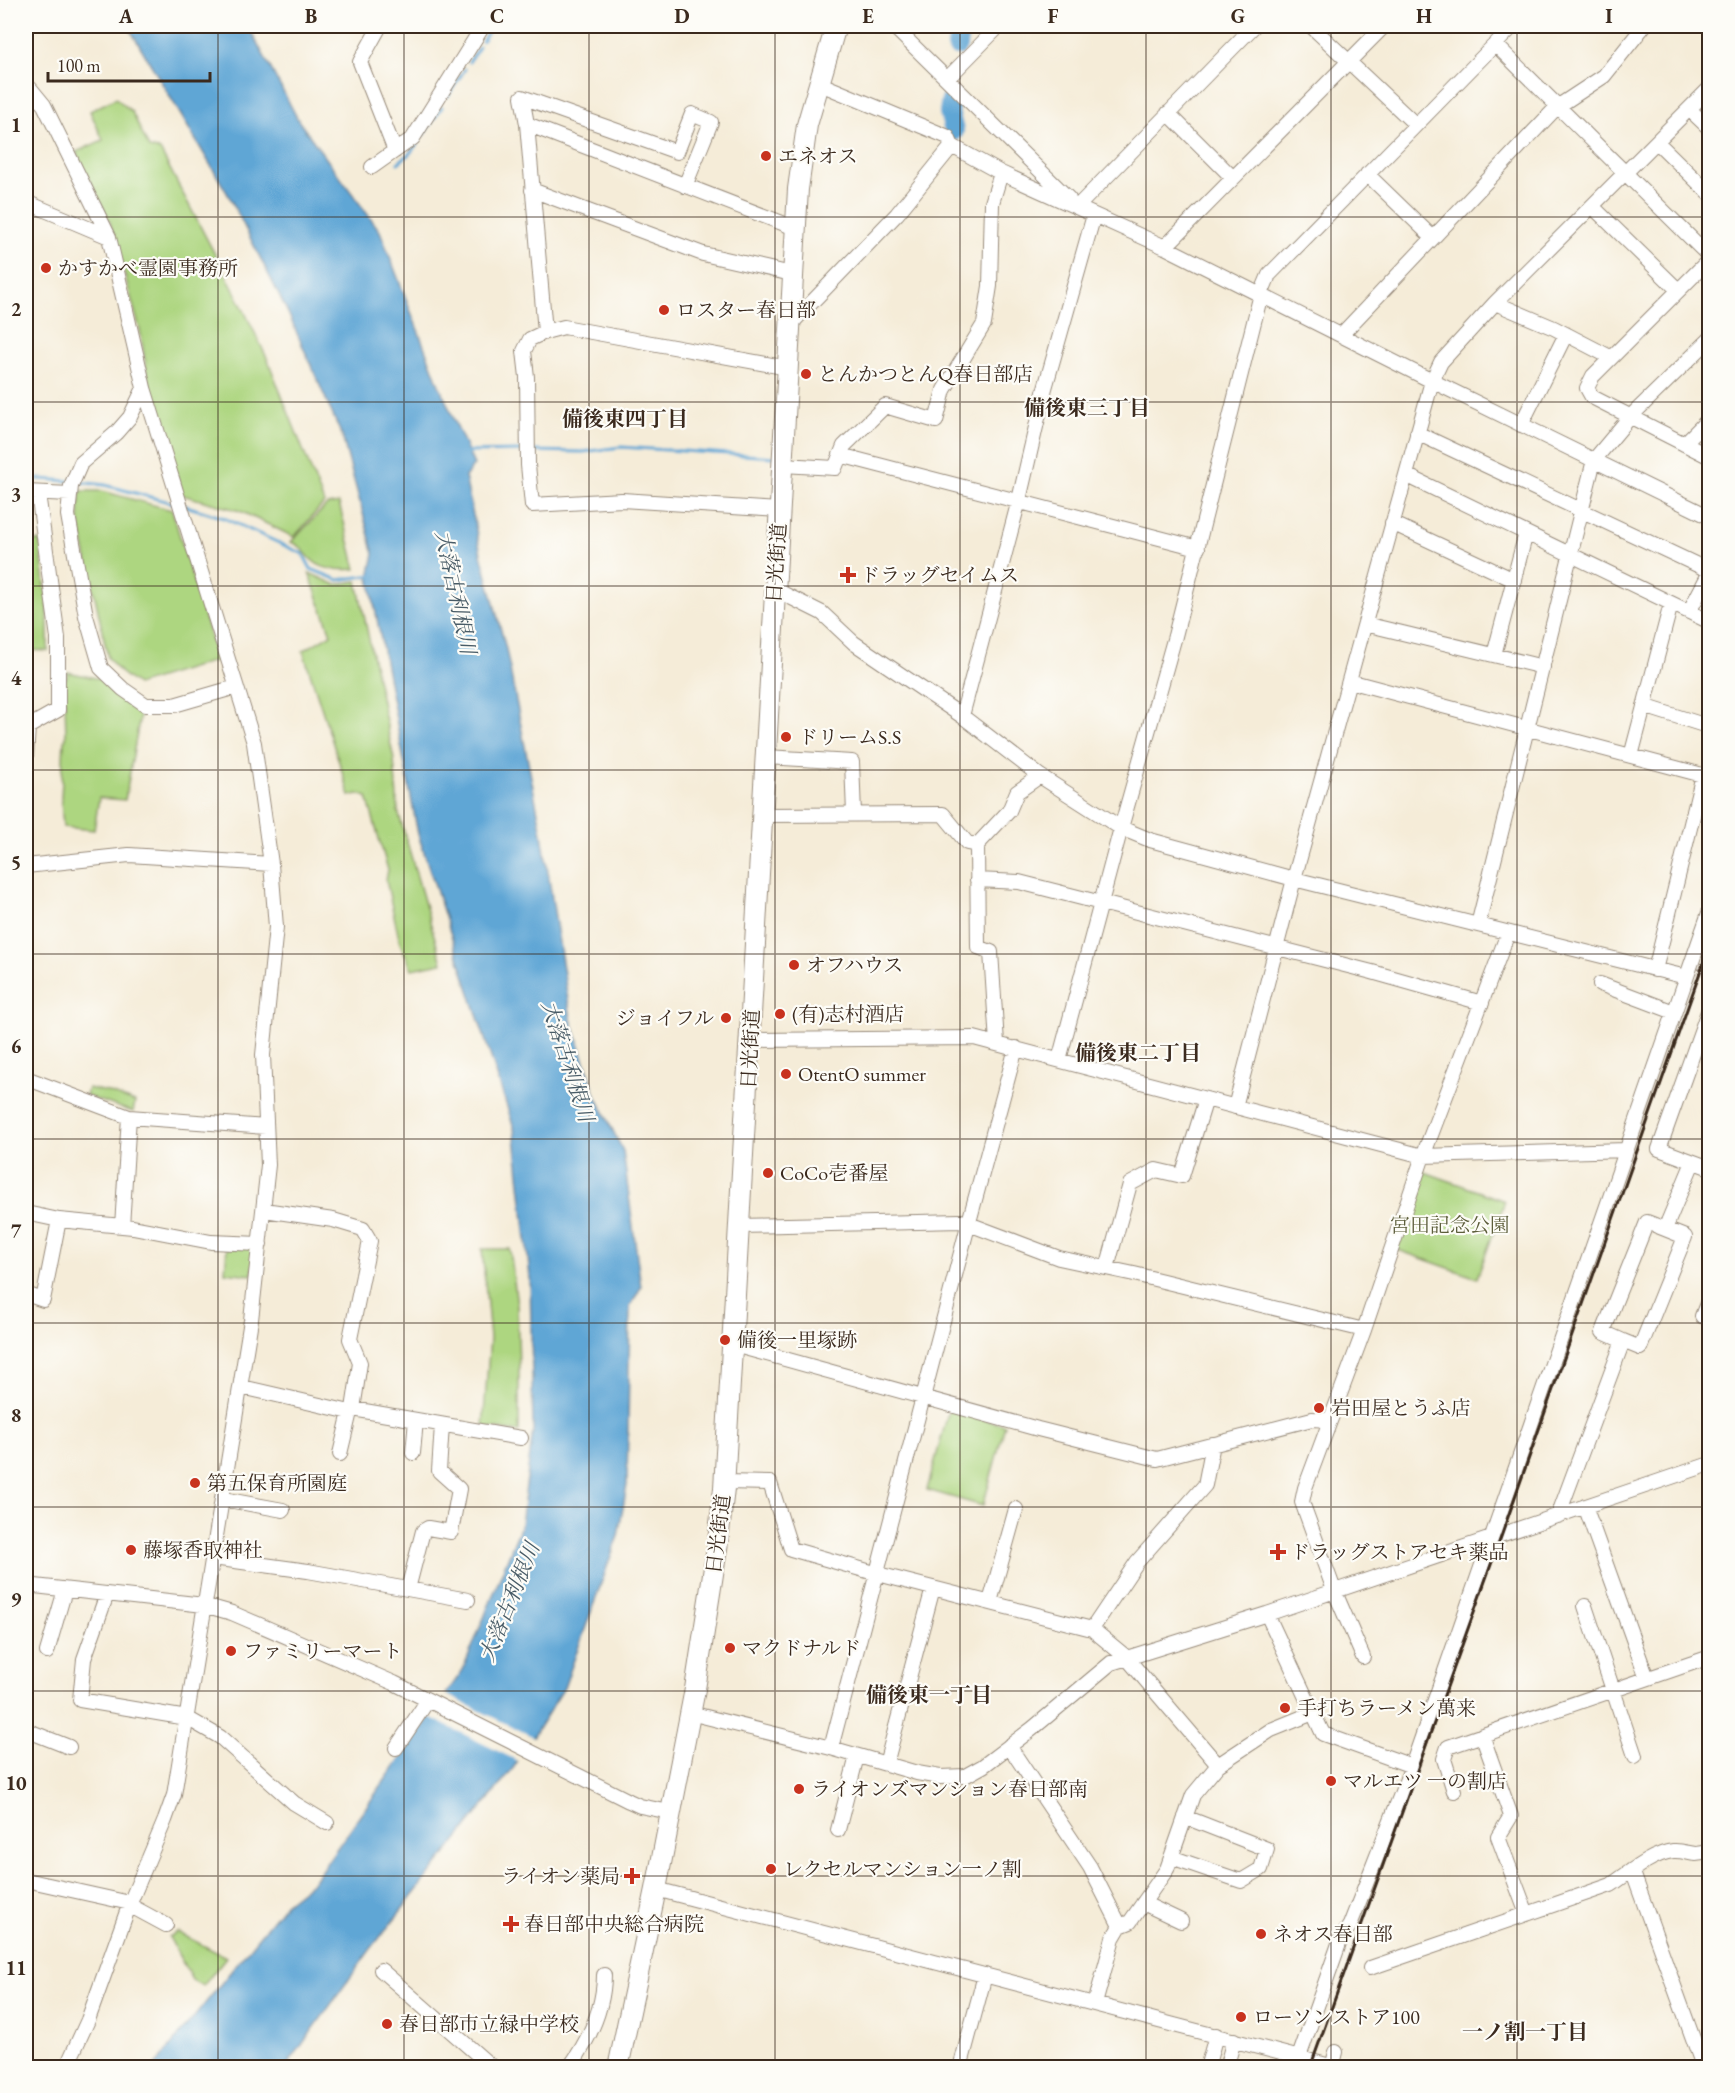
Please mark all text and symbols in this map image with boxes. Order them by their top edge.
text: A [118,3,134,29]
text: B [305,3,317,29]
text: C [490,3,504,29]
text: D [674,3,690,29]
text: E [862,3,874,29]
text: F [1048,3,1059,29]
text: G [1231,3,1245,29]
text: H [1416,3,1432,29]
text: I [1605,3,1613,29]
scale bar [48,45,210,83]
text: 100 m [57,54,101,77]
text: 1 [11,112,21,138]
place label: エネオス [778,143,858,169]
marker: エネオス [759,149,773,163]
place label: かすかべ霊園事務所 [58,255,238,281]
marker: かすかべ霊園事務所 [39,261,53,275]
text: 2 [11,296,22,322]
place label: ロスター春日部 [676,297,816,323]
marker: ロスター春日部 [657,303,671,317]
place label: とんかつとんQ春日部店 [818,361,1033,387]
marker: とんかつとんQ春日部店 [799,367,813,381]
district label: 備後東三丁目 [1024,394,1150,421]
district label: 備後東四丁目 [562,405,688,432]
text: 3 [11,481,21,507]
street label: 日光街道 [760,522,792,604]
water label: 大落古利根川 [430,528,483,658]
place label: ドラッグセイムス [860,562,1019,588]
marker: ドラッグセイムス [841,568,855,582]
text: 4 [11,665,22,691]
place label: ドリームS.S [798,724,901,750]
marker: ドリームS.S [779,730,793,744]
text: 5 [11,849,21,875]
place label: オフハウス [806,952,903,978]
marker: オフハウス [787,958,801,972]
water label: 大落古利根川 [536,997,601,1127]
place label: (有)志村酒店 [792,1001,905,1027]
place label: ジョイフル [616,1005,714,1031]
marker: (有)志村酒店 [773,1007,787,1021]
street label: 日光街道 [735,1008,765,1090]
marker: ジョイフル [719,1011,733,1025]
text: 6 [11,1033,22,1059]
district label: 備後東二丁目 [1075,1039,1201,1066]
place label: OtentO summer [798,1061,926,1087]
marker: OtentO summer [779,1067,793,1081]
place label: CoCo壱番屋 [780,1160,888,1186]
marker: CoCo壱番屋 [761,1166,775,1180]
park label: 宮田記念公園 [1390,1212,1510,1238]
text: 7 [11,1218,22,1244]
place label: 備後一里塚跡 [737,1327,857,1353]
marker: 備後一里塚跡 [718,1333,732,1347]
place label: 岩田屋とうふ店 [1331,1395,1471,1421]
marker: 岩田屋とうふ店 [1312,1401,1326,1415]
text: 8 [11,1402,21,1428]
place label: 第五保育所園庭 [207,1470,347,1496]
marker: 第五保育所園庭 [188,1476,202,1490]
street label: 日光街道 [700,1493,736,1575]
place label: 藤塚香取神社 [143,1537,263,1563]
water label: 大落古利根川 [473,1537,546,1665]
place label: ドラッグストアセキ薬品 [1290,1539,1509,1565]
marker: 藤塚香取神社 [124,1543,138,1557]
marker: ドラッグストアセキ薬品 [1271,1545,1285,1559]
text: 9 [11,1586,22,1612]
place label: マクドナルド [742,1635,861,1661]
place label: ファミリーマート [243,1638,403,1664]
marker: マクドナルド [723,1641,737,1655]
marker: ファミリーマート [224,1644,238,1658]
district label: 備後東一丁目 [866,1681,992,1708]
place label: 手打ちラーメン萬来 [1297,1695,1476,1721]
marker: 手打ちラーメン萬来 [1278,1701,1292,1715]
place label: マルエツ 一の割店 [1343,1768,1507,1794]
text: 10 [5,1770,27,1796]
marker: マルエツ 一の割店 [1324,1774,1338,1788]
place label: ライオンズマンション春日部南 [811,1776,1088,1802]
marker: ライオンズマンション春日部南 [792,1782,806,1796]
place label: レクセルマンション一ノ割 [783,1856,1022,1882]
marker: レクセルマンション一ノ割 [764,1862,778,1876]
place label: ライオン薬局 [501,1863,620,1889]
marker: ライオン薬局 [625,1869,639,1883]
place label: 春日部中央総合病院 [524,1911,704,1937]
marker: 春日部中央総合病院 [502,1915,520,1933]
place label: ネオス春日部 [1273,1921,1393,1947]
marker: ネオス春日部 [1254,1927,1268,1941]
text: 11 [5,1955,27,1981]
place label: ローソンストア100 [1253,2004,1420,2030]
marker: ローソンストア100 [1234,2010,1248,2024]
place label: 春日部市立緑中学校 [399,2011,579,2037]
marker: 春日部市立緑中学校 [380,2017,394,2031]
district label: 一ノ割一丁目 [1462,2018,1588,2045]

